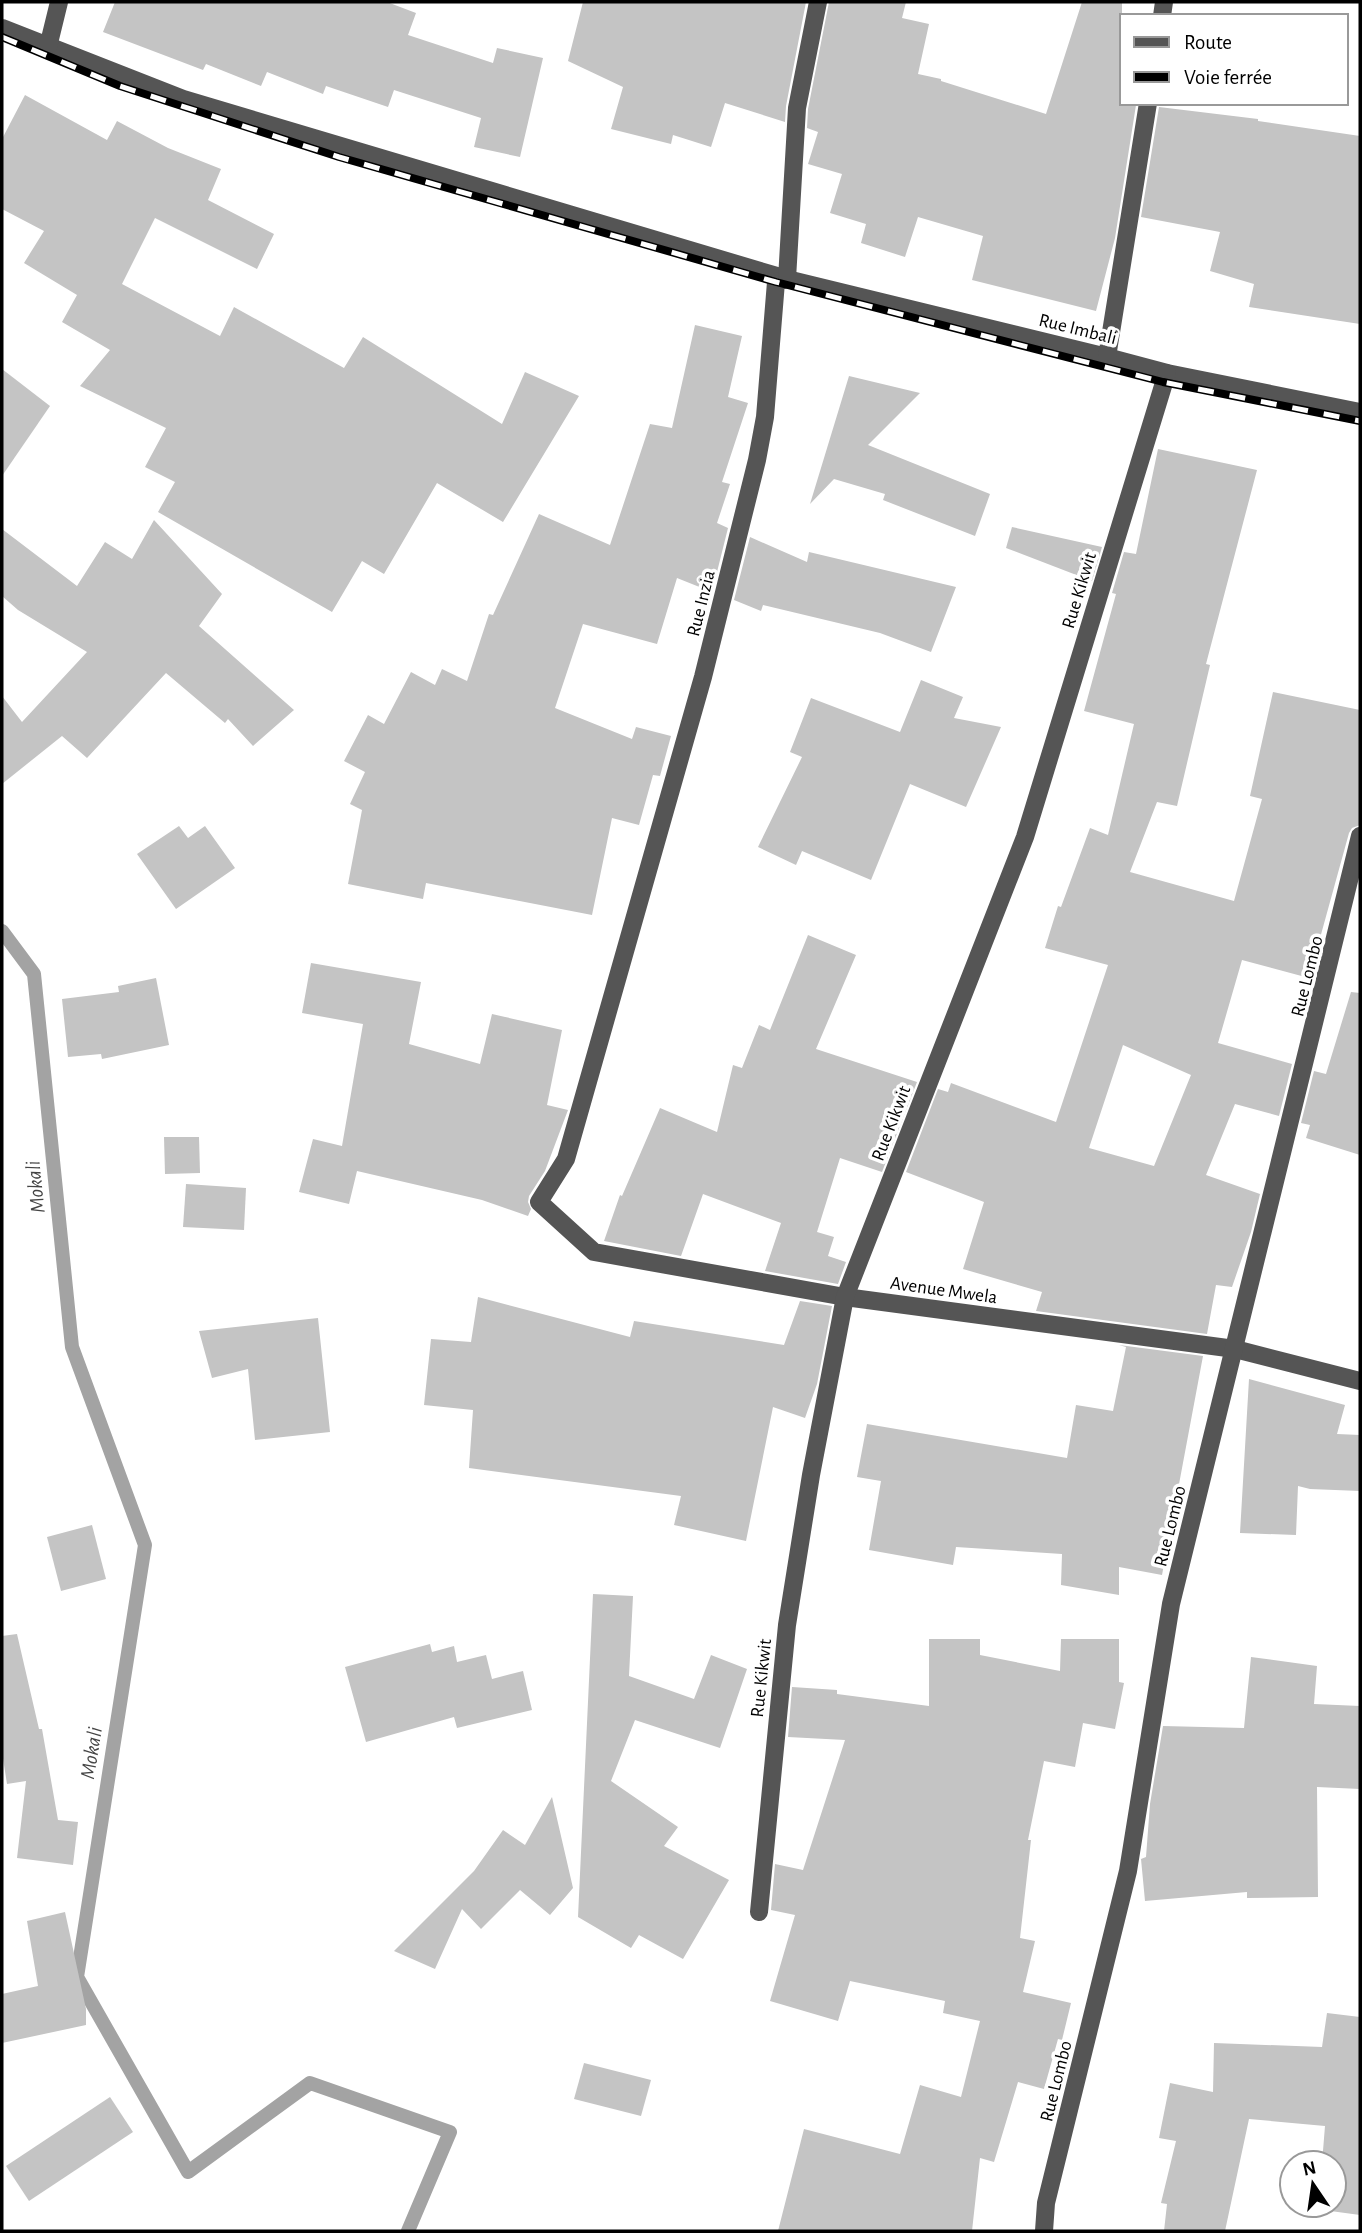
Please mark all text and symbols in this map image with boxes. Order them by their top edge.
legend [1120,14,1348,105]
text: Route [1184,32,1232,53]
text: Voie ferrée [1184,67,1272,88]
street label: Rue Imbali [1037,311,1119,348]
street label: Rue Kikwit [1059,550,1100,631]
street label: Rue Inzia [684,568,719,638]
street label: Rue Lombo [1288,934,1327,1019]
street label: Rue Kikwit [868,1083,914,1164]
water label: Mokali [22,1159,49,1214]
street label: Avenue Mwela [889,1274,999,1307]
street label: Rue Lombo [1151,1484,1190,1569]
street label: Rue Kikwit [748,1638,775,1718]
water label: Mokali [77,1725,106,1781]
street label: Rue Lombo [1037,2039,1076,2124]
north arrow [1278,2149,1348,2219]
text: N [1301,2158,1318,2180]

